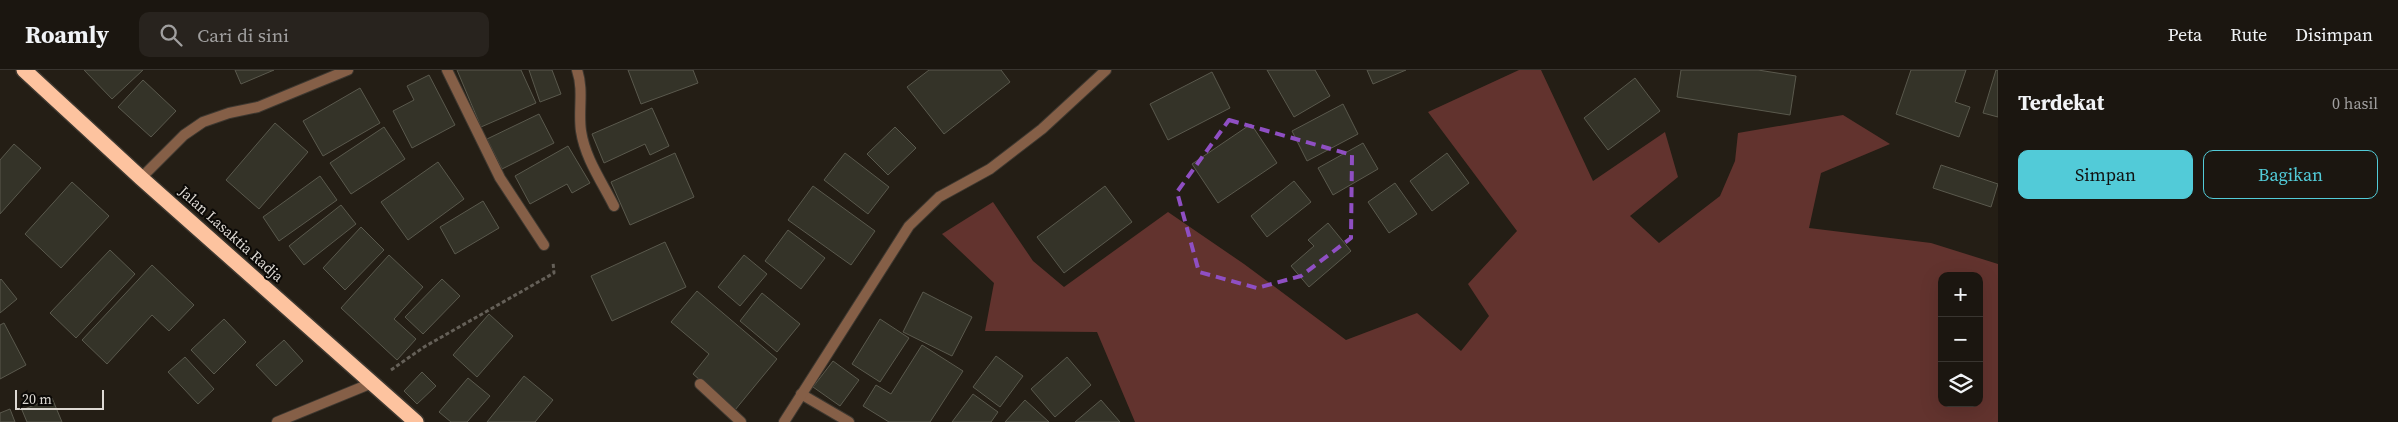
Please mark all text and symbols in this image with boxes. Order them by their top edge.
search box [139,12,489,57]
text: Roamly [25,18,109,51]
icon: search [157,21,185,49]
text: Cari di sini [197,22,289,48]
text: Peta [2168,22,2202,47]
text: Rute [2230,22,2267,47]
text: Disimpan [2295,22,2373,47]
text: Terdekat [2018,88,2104,117]
text: 0 hasil [2332,92,2378,114]
button: Simpan [2018,150,2193,199]
button: Bagikan [2203,150,2378,199]
street label: Jalan Lasaktia Radja [174,180,289,287]
map controls [1938,272,1983,407]
button: + [1938,272,1983,317]
button: − [1938,317,1983,362]
button: layers [1938,362,1983,407]
scale bar [15,387,104,410]
text: 20 m [22,389,52,409]

